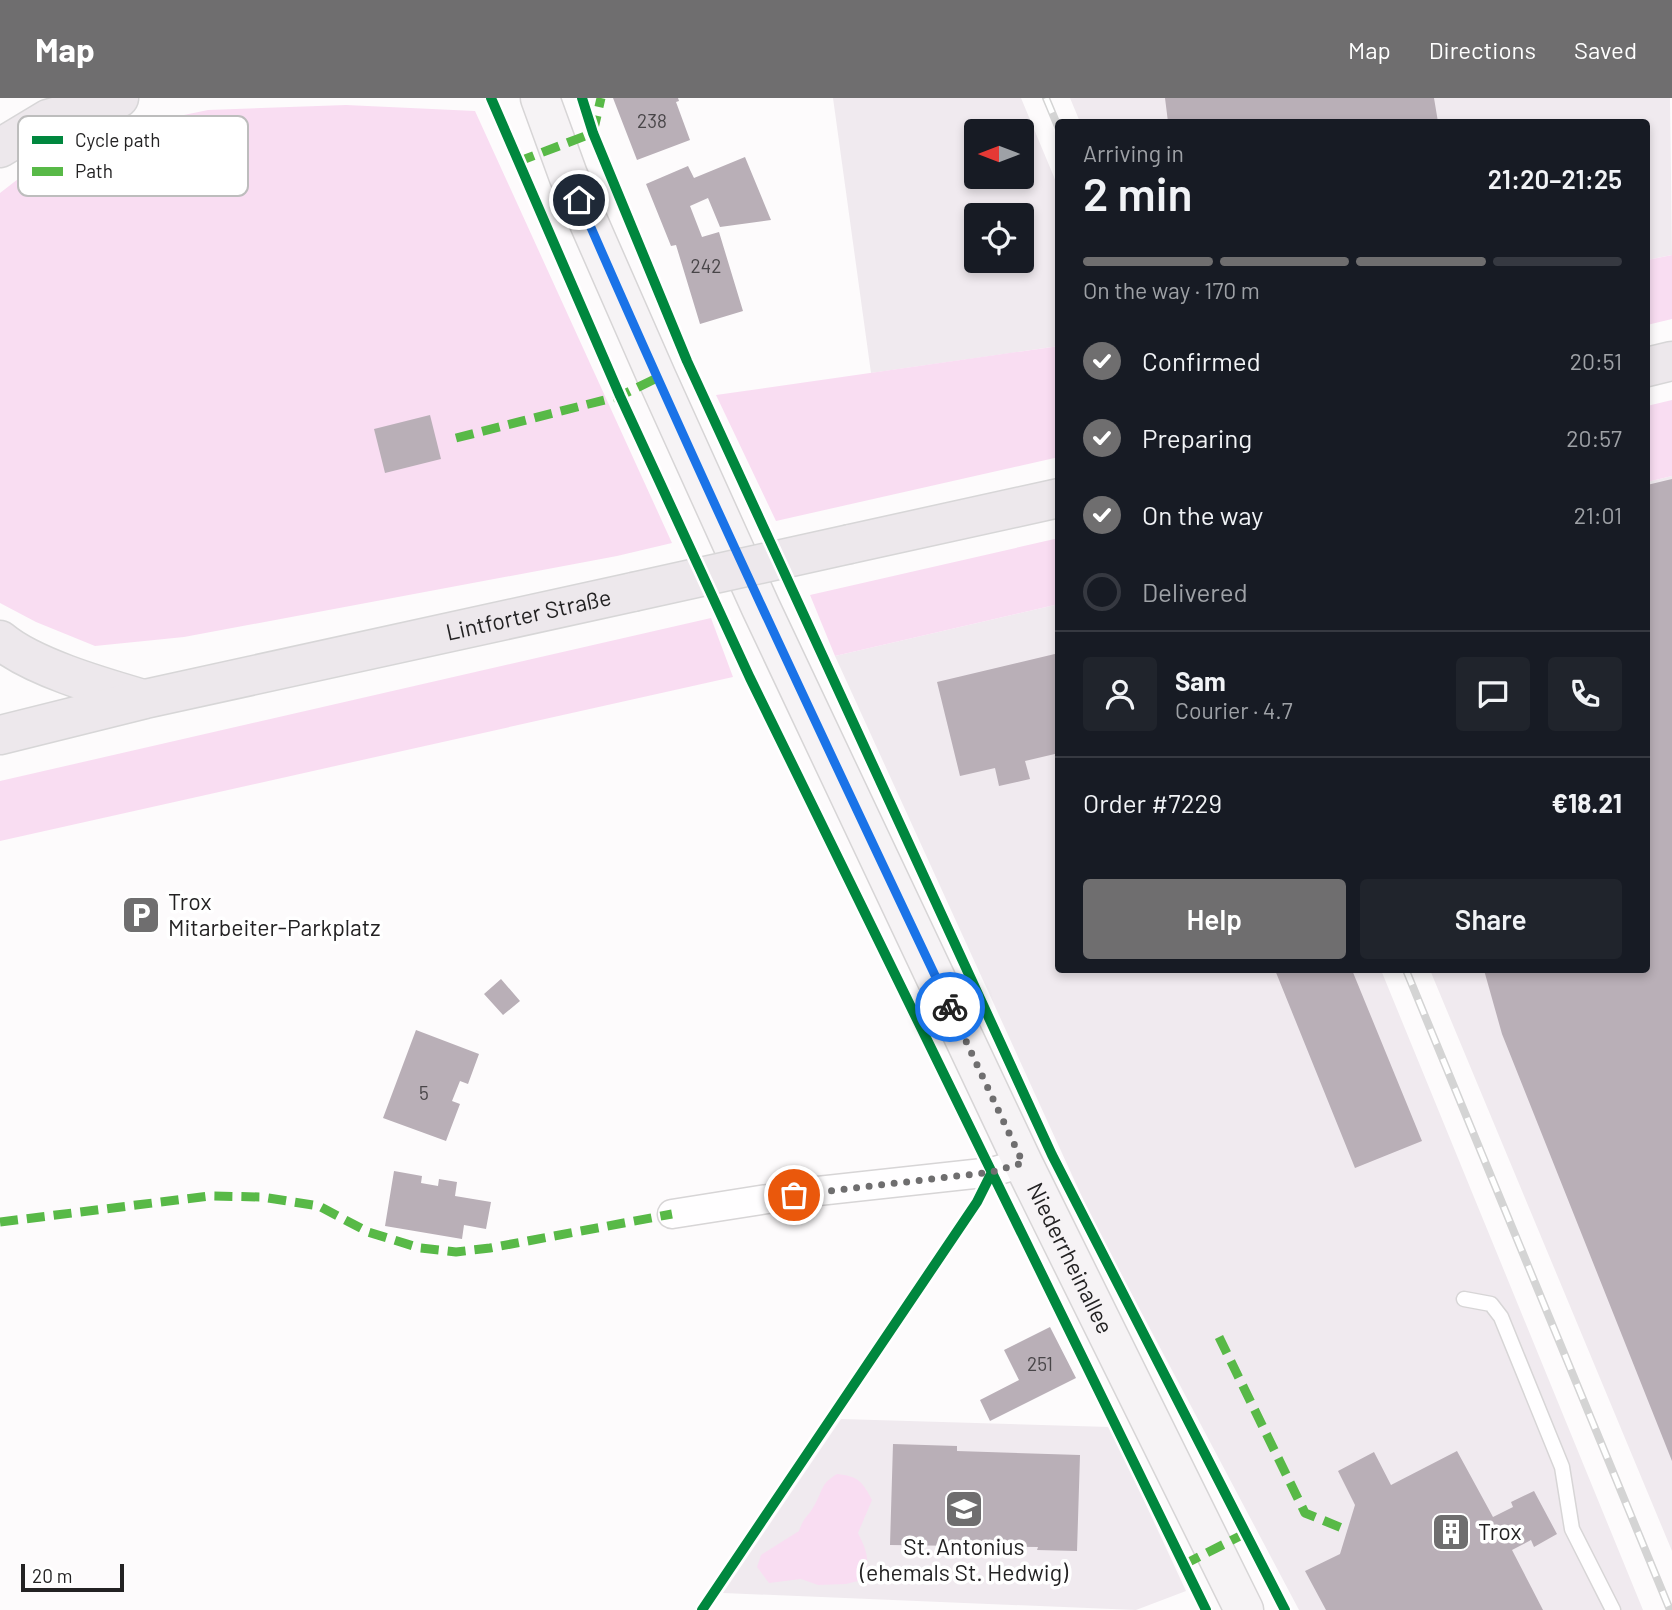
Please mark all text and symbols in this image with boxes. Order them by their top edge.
text: Map [35,29,95,69]
text: Map [1348,35,1391,64]
text: Directions [1429,35,1536,64]
text: Saved [1574,35,1637,64]
house number: 238 [637,109,667,132]
legend [18,116,248,196]
north arrow [964,119,1034,189]
map controls [964,119,1034,273]
text: Cycle path [75,128,160,151]
text: Arriving in [1083,139,1184,167]
text: Path [75,159,113,182]
text: 21:20–21:25 [1488,163,1622,194]
text: 2 min [1083,165,1192,220]
pin [549,170,609,230]
icon: home [560,181,598,219]
button: locate [964,203,1034,273]
house number: 242 [691,254,721,277]
text: On the way · 170 m [1083,276,1260,304]
icon: check [1083,342,1121,380]
text: Confirmed [1142,345,1261,376]
text: 20:51 [1570,347,1622,375]
icon: check [1083,419,1121,457]
text: Preparing [1142,422,1252,453]
text: 20:57 [1566,424,1622,452]
icon: check [1083,496,1121,534]
text: On the way [1142,499,1263,530]
text: 21:01 [1574,501,1622,529]
text: Delivered [1142,576,1248,607]
street label: Lintforter Straße [443,582,613,646]
button: person [1083,657,1157,731]
button: chat [1456,657,1530,731]
button: phone [1548,657,1622,731]
text: Sam [1175,665,1226,696]
text: Courier · 4.7 [1175,696,1293,724]
text: Order #7229 [1083,787,1222,818]
text: €18.21 [1552,787,1622,818]
button: Help [1083,879,1346,959]
button: Share [1360,879,1622,959]
place label: Trox Mitarbeiter-Parkplatz [168,887,380,941]
parking icon: Trox Mitarbeiter-Parkplatz [120,894,162,936]
courier [915,972,985,1042]
icon: bike [931,988,969,1026]
house number: 5 [419,1081,429,1104]
pin [764,1165,824,1225]
icon: bag [775,1176,813,1214]
street label: Niederrheinallee [1022,1178,1120,1338]
house number: 251 [1027,1352,1053,1375]
school or university icon: St. Antonius (ehemals St. Hedwig) [943,1488,985,1530]
building icon: Trox [1430,1511,1472,1553]
place label: Trox [1478,1517,1521,1545]
place label: St. Antonius (ehemals St. Hedwig) [859,1532,1069,1586]
scale bar [21,1561,124,1593]
text: 20 m [32,1564,72,1587]

